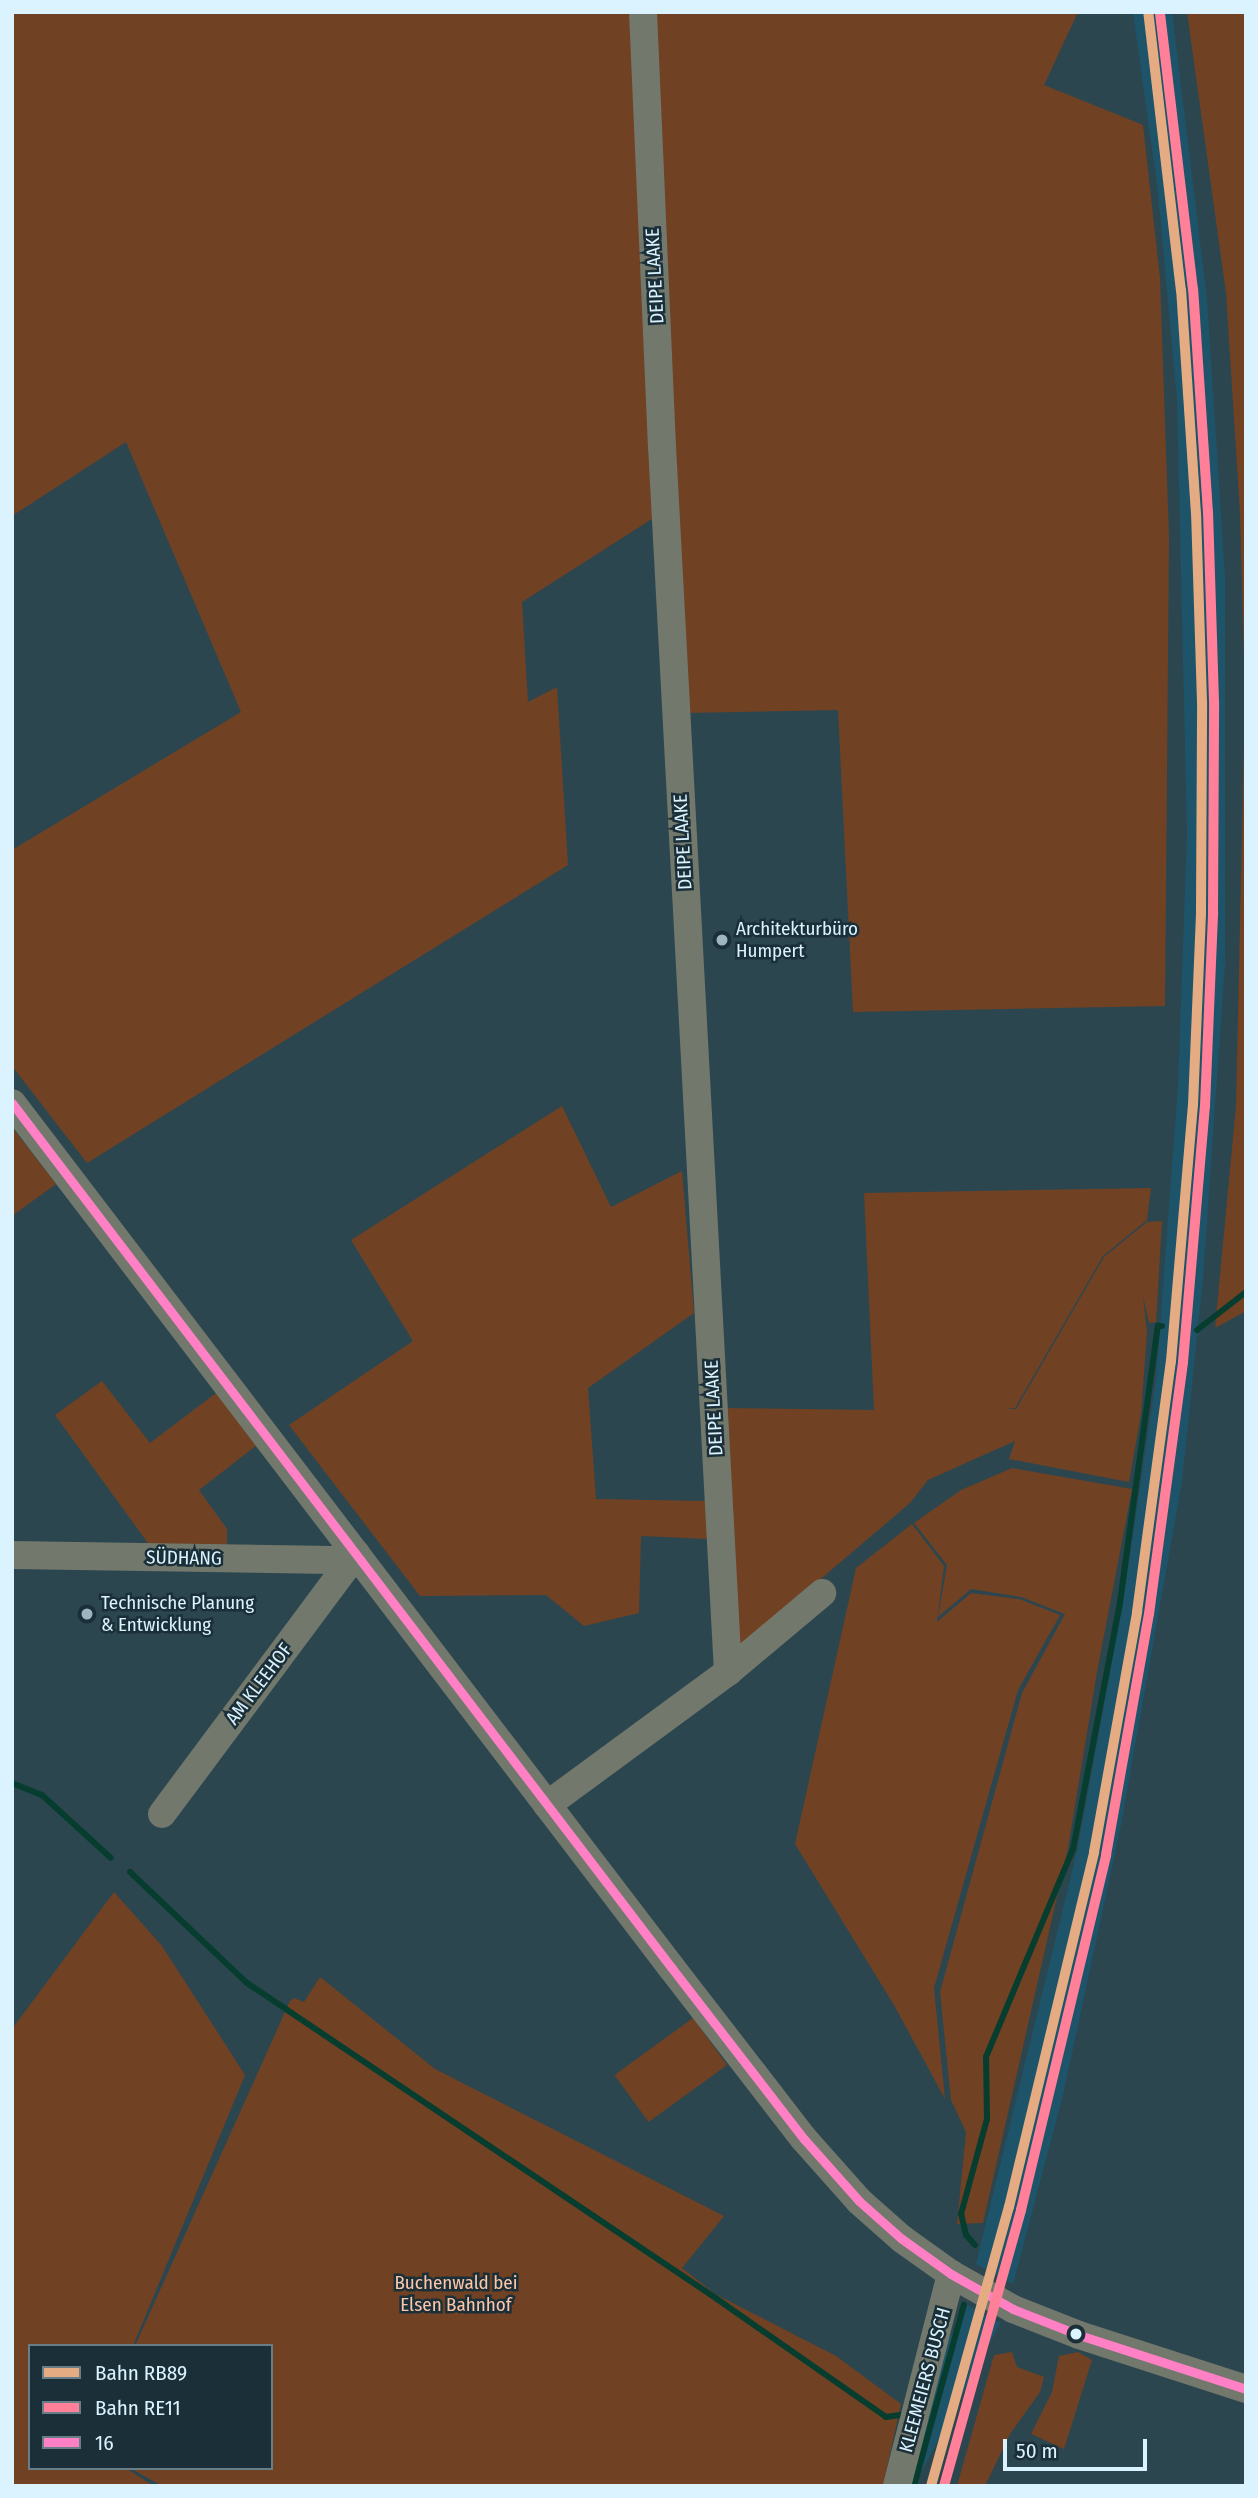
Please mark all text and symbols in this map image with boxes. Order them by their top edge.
street label: DEIPE LAAKE [641,228,669,324]
street label: DEIPE LAAKE [669,794,697,890]
place label: Architekturbüro Humpert [736,918,858,962]
marker: Architekturbüro Humpert [714,932,730,948]
street label: DEIPE LAAKE [700,1360,728,1456]
street label: SÜDHANG [146,1546,222,1570]
place label: Technische Planung & Entwicklung [101,1592,254,1636]
marker: Technische Planung & Entwicklung [79,1606,95,1622]
street label: AM KLEEHOF [221,1639,297,1729]
park label: Buchenwald bei Elsen Bahnhof [394,2272,518,2316]
street label: KLEEMEIERS BUSCH [895,2305,955,2455]
unlabelled marker [1069,2327,1083,2341]
legend [28,2344,273,2470]
text: Bahn RB89 [95,2360,187,2386]
text: Bahn RE11 [95,2395,181,2421]
scale bar [1006,2424,1150,2468]
text: 16 [95,2430,114,2456]
text: 50 m [1016,2438,1058,2464]

